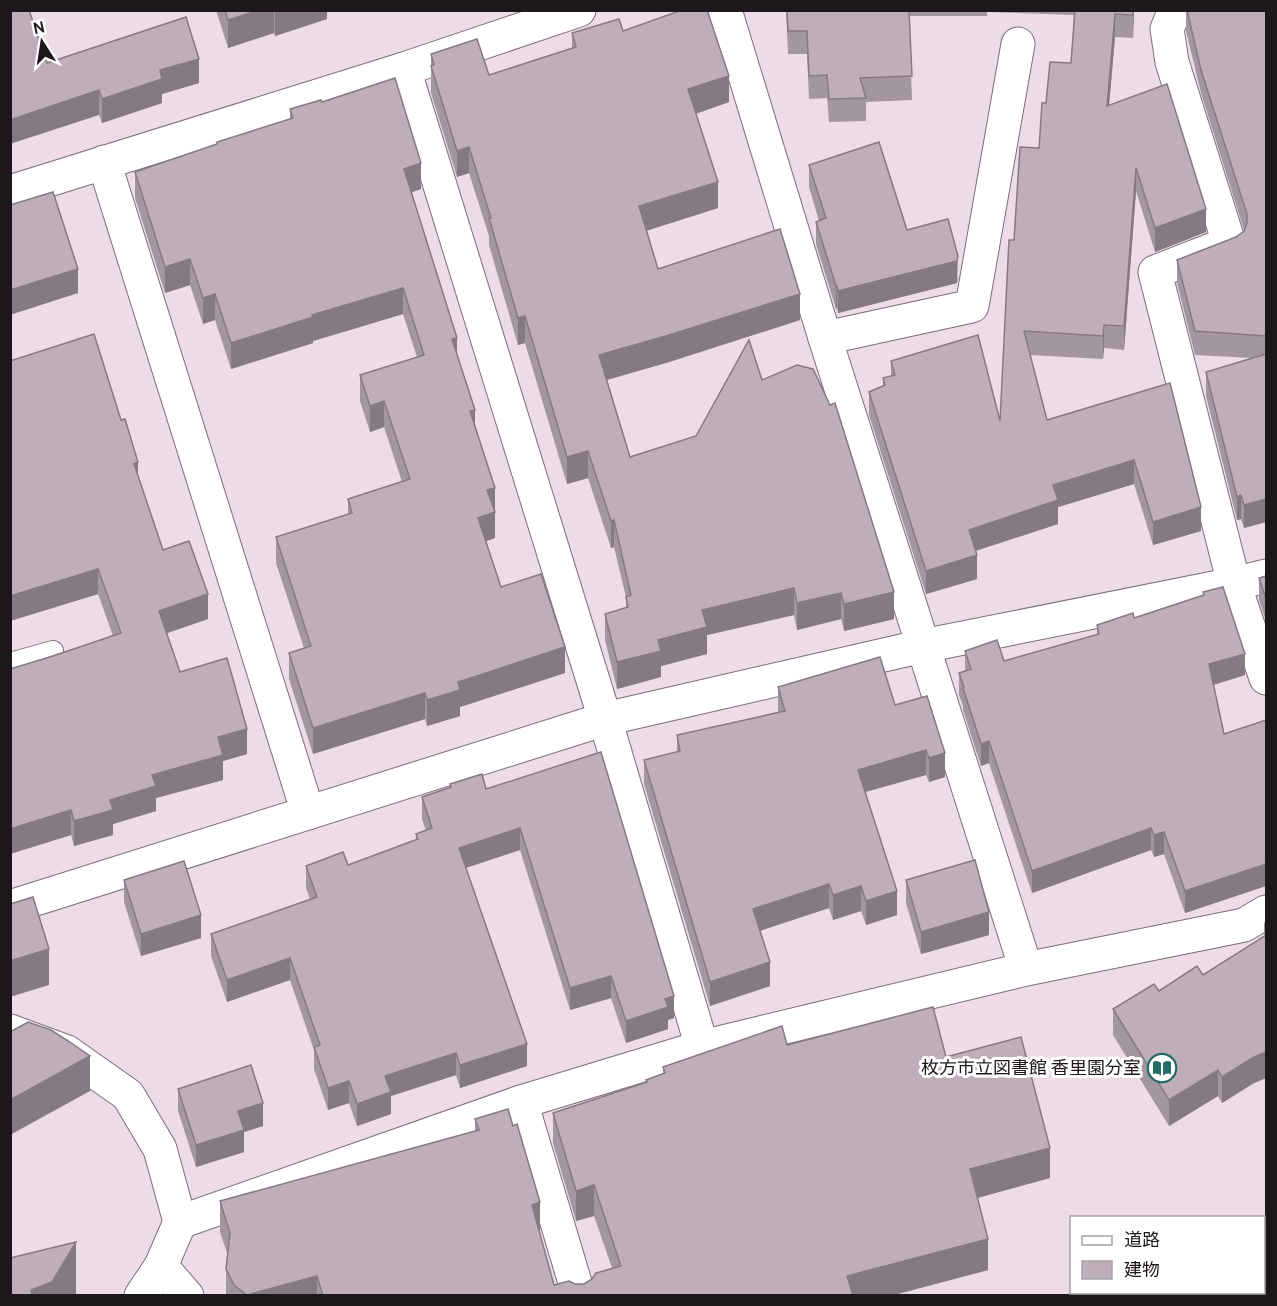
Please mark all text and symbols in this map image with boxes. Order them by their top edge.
north arrow [12,12,72,72]
text: N [31,17,46,38]
library icon: 枚方市立図書館 香里園分室 [1146,1052,1178,1084]
place label: 枚方市立図書館 香里園分室 [921,1057,1141,1079]
legend [1070,1216,1265,1294]
text: 道路 [1124,1229,1160,1251]
text: 建物 [1124,1259,1160,1281]

